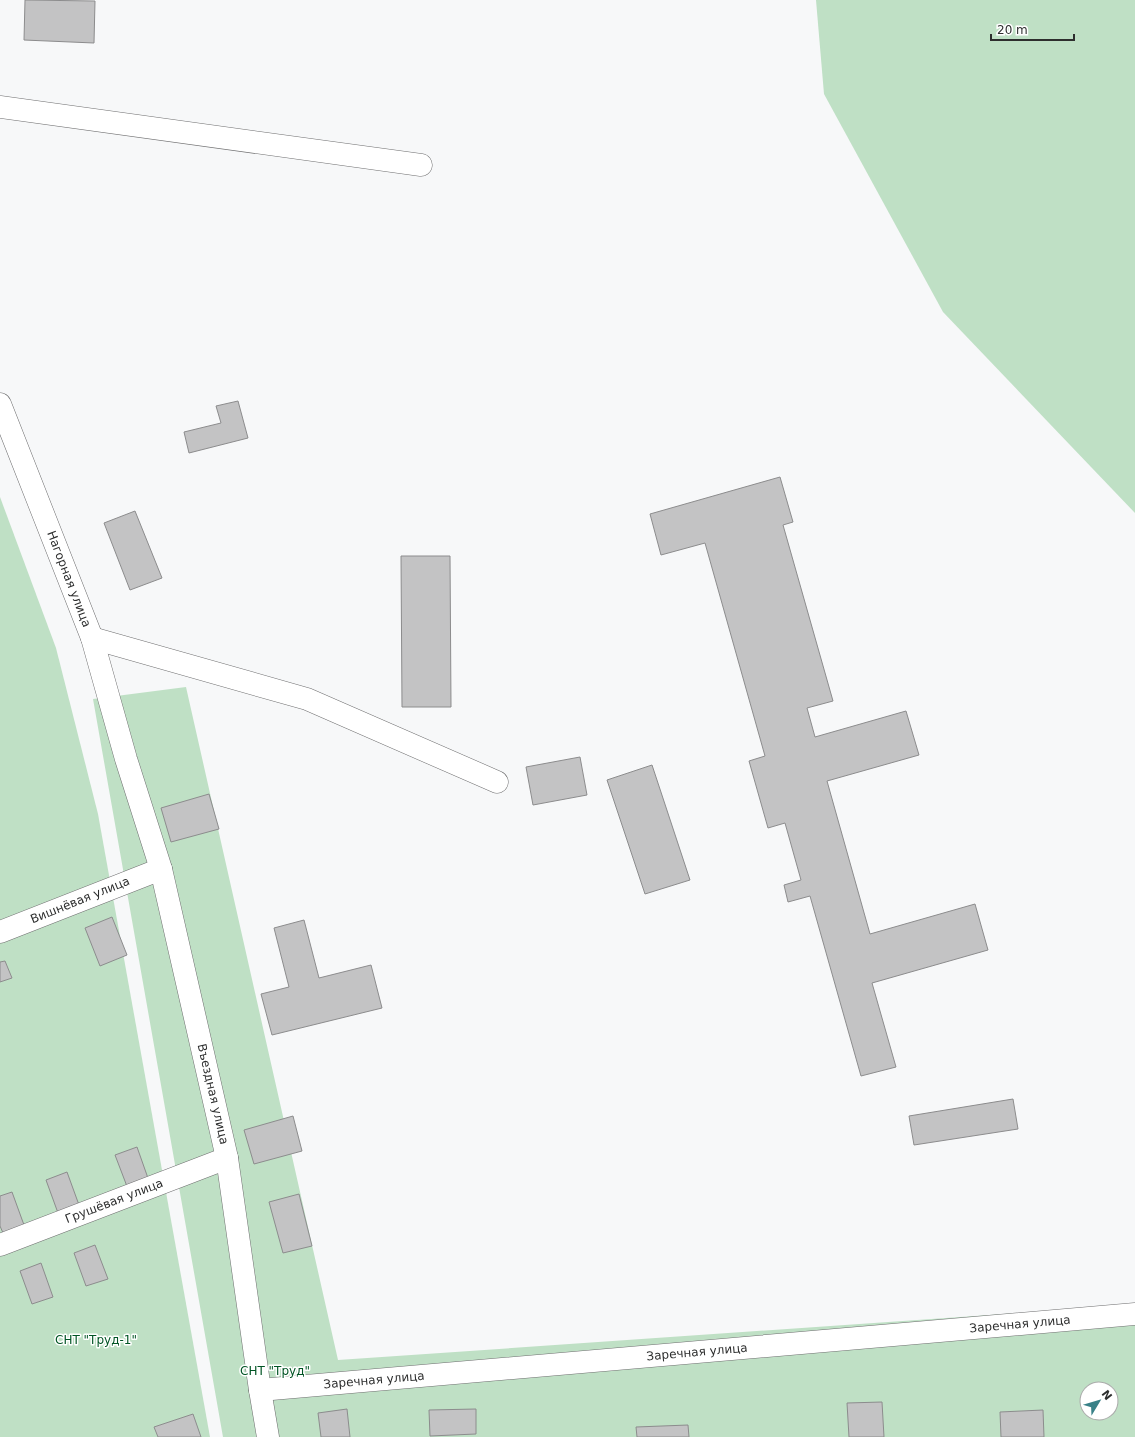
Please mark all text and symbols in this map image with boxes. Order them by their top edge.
scale bar [991,16,1074,42]
text: 20 m [997,23,1028,37]
street label: Нагорная улица [44,529,94,629]
street label: Вишнёвая улица [28,874,132,926]
street label: Въездная улица [195,1042,231,1146]
street label: Грушёвая улица [63,1176,165,1226]
street label: Заречная улица [969,1313,1071,1335]
park label: СНТ "Труд-1" [55,1333,137,1347]
street label: Заречная улица [646,1341,748,1363]
park label: СНТ "Труд" [240,1364,310,1378]
street label: Заречная улица [323,1369,425,1391]
north arrow [1079,1381,1119,1421]
text: N [1099,1388,1114,1403]

